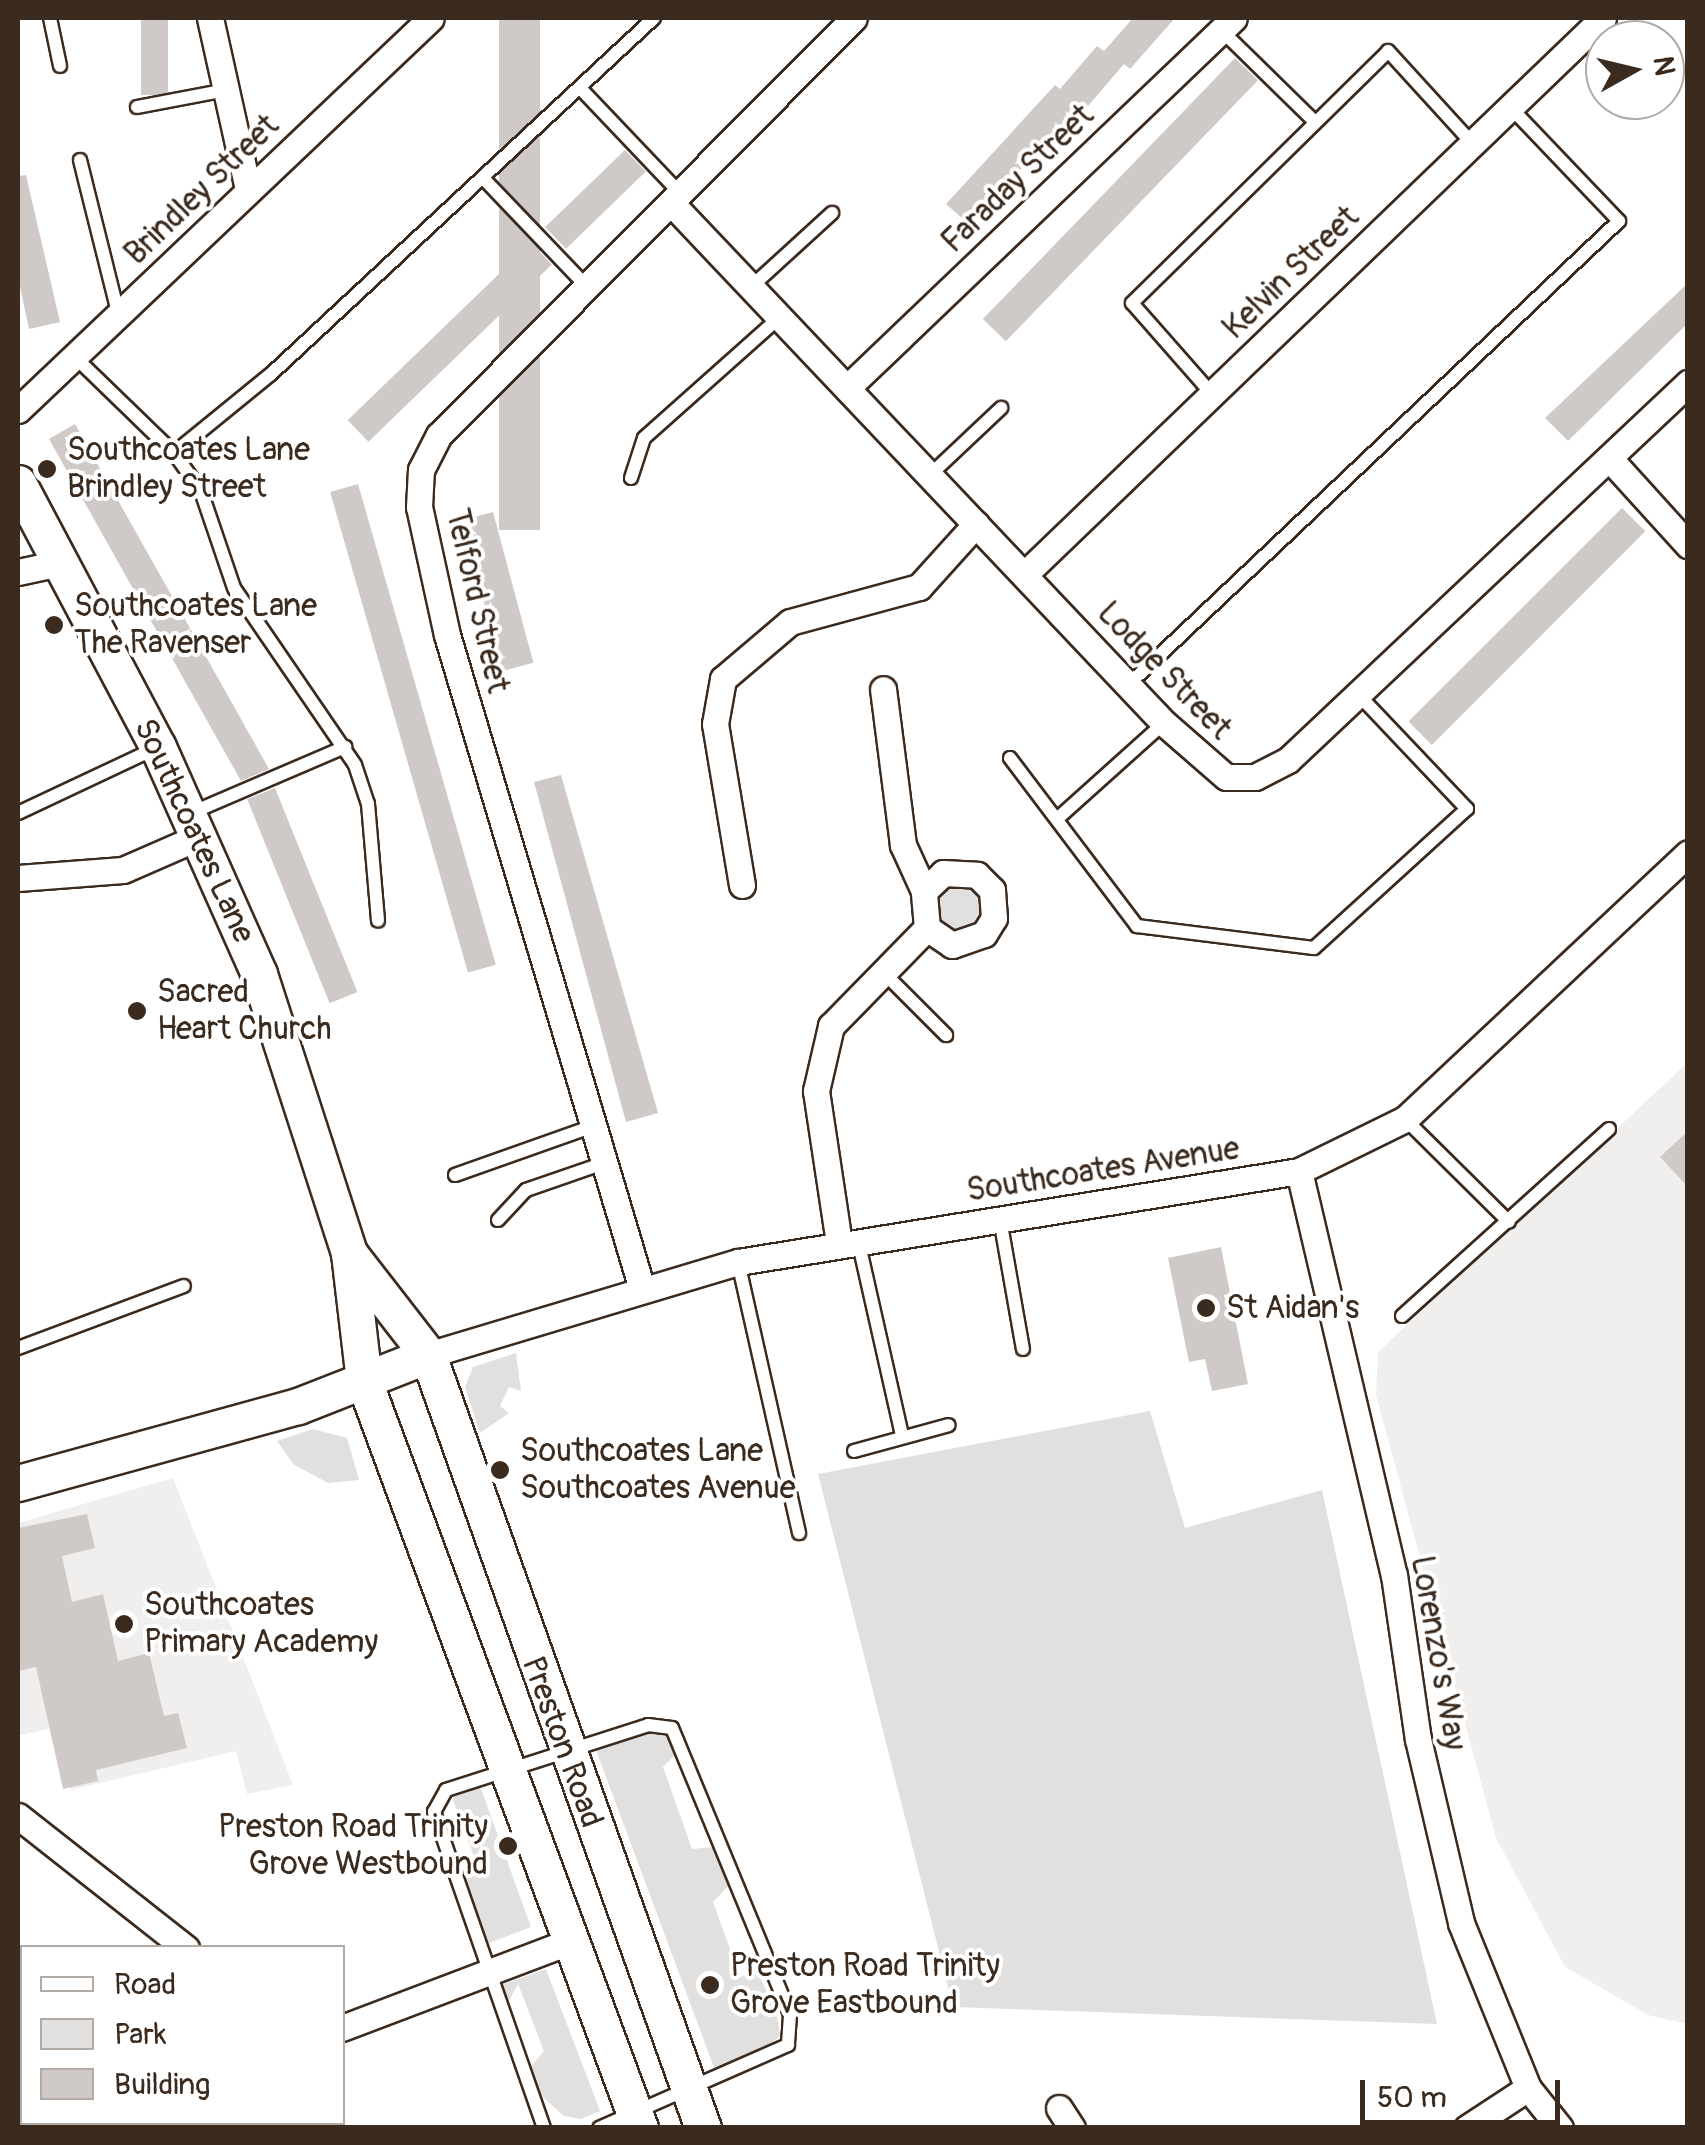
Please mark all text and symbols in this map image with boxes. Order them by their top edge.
north arrow [1585,20,1685,120]
text: N [1645,54,1682,78]
street label: Faraday Street [934,97,1102,261]
street label: Brindley Street [117,107,287,273]
street label: Kelvin Street [1215,199,1367,347]
place label: Southcoates Lane Brindley Street [67,432,310,507]
marker: Southcoates Lane Brindley Street [36,458,58,480]
street label: Telford Street [437,505,517,697]
place label: Southcoates Lane The Ravenser [74,588,317,663]
street label: Lodge Street [1089,594,1239,748]
marker: Southcoates Lane The Ravenser [43,614,65,636]
street label: Southcoates Lane [125,713,263,949]
place label: Sacred Heart Church [157,974,331,1049]
marker: Sacred Heart Church [126,1000,148,1022]
street label: Southcoates Avenue [964,1129,1242,1211]
place label: St Aidan's [1226,1289,1359,1327]
marker: St Aidan's [1195,1297,1217,1319]
place label: Southcoates Lane Southcoates Avenue [520,1433,795,1508]
marker: Southcoates Lane Southcoates Avenue [489,1459,511,1481]
street label: Lorenzo's Way [1402,1553,1474,1753]
place label: Southcoates Primary Academy [144,1587,378,1662]
marker: Southcoates Primary Academy [113,1613,135,1635]
street label: Preston Road [513,1651,611,1833]
place label: Preston Road Trinity Grove Westbound [218,1809,488,1884]
marker: Preston Road Trinity Grove Westbound [497,1835,519,1857]
legend [20,1945,345,2125]
place label: Preston Road Trinity Grove Eastbound [730,1948,1000,2023]
text: Road [114,1966,176,2003]
marker: Preston Road Trinity Grove Eastbound [699,1974,721,1996]
text: Park [114,2016,167,2053]
scale bar [1365,2060,1565,2122]
text: Building [114,2066,210,2103]
text: 50 m [1377,2079,1447,2116]

